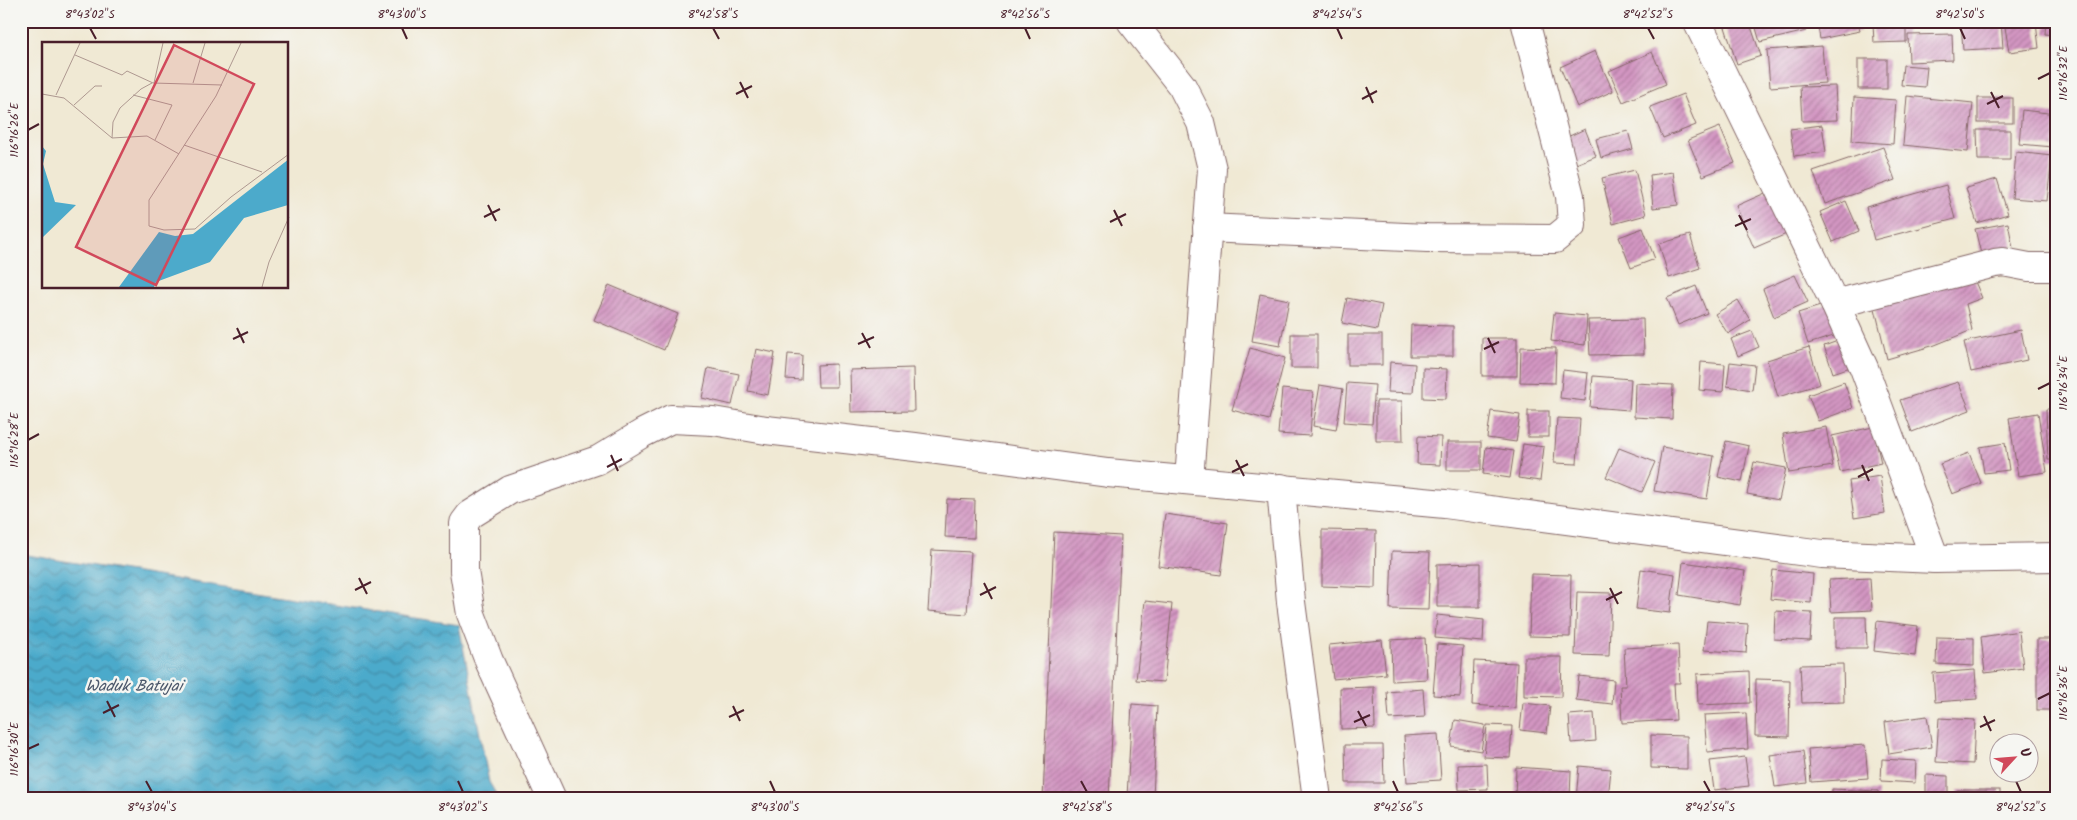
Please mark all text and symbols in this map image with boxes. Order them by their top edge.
text: 8°43'02"S [65,5,116,24]
text: 8°43'00"S [378,5,427,24]
text: 8°42'58"S [688,5,739,24]
text: 8°42'56"S [1000,5,1051,24]
text: 8°42'54"S [1312,5,1363,24]
text: 8°42'52"S [1623,5,1674,24]
text: 8°42'50"S [1935,5,1985,24]
inset map [42,42,289,289]
text: 116°16'32"E [2054,44,2073,101]
text: 116°16'26"E [5,101,24,158]
text: 116°16'34"E [2054,355,2073,410]
text: 116°16'28"E [5,411,24,468]
text: 116°16'36"E [2054,665,2073,720]
water label: Waduk Batujai [86,674,185,699]
text: 116°16'30"E [5,721,24,776]
north arrow [1990,732,2040,782]
text: U [2013,744,2037,762]
text: 8°43'04"S [127,798,177,817]
text: 8°43'02"S [438,798,489,817]
text: 8°43'00"S [751,798,800,817]
text: 8°42'58"S [1062,798,1113,817]
text: 8°42'56"S [1373,798,1424,817]
text: 8°42'54"S [1685,798,1736,817]
text: 8°42'52"S [1996,798,2047,817]

